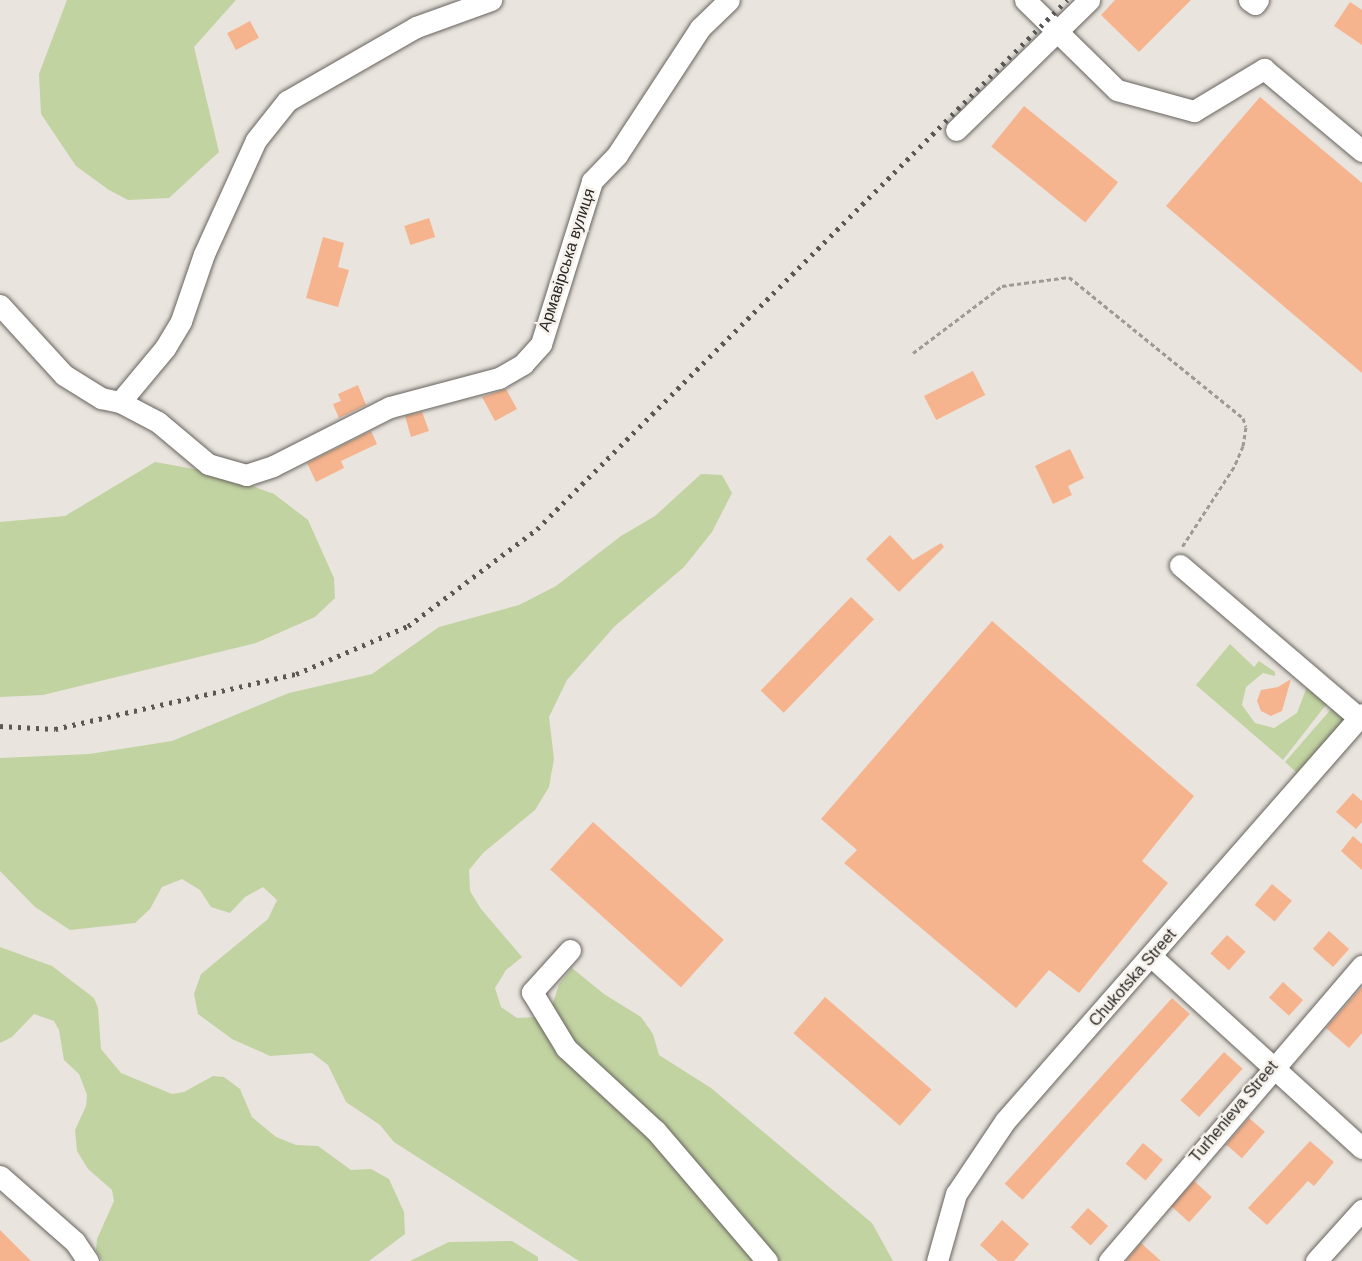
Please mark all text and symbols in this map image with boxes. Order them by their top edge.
street label: Армавірська вулиця [535,186,599,334]
street label: Chukotska Street [1085,925,1181,1031]
street label: Turhenieva Street [1186,1057,1282,1167]

